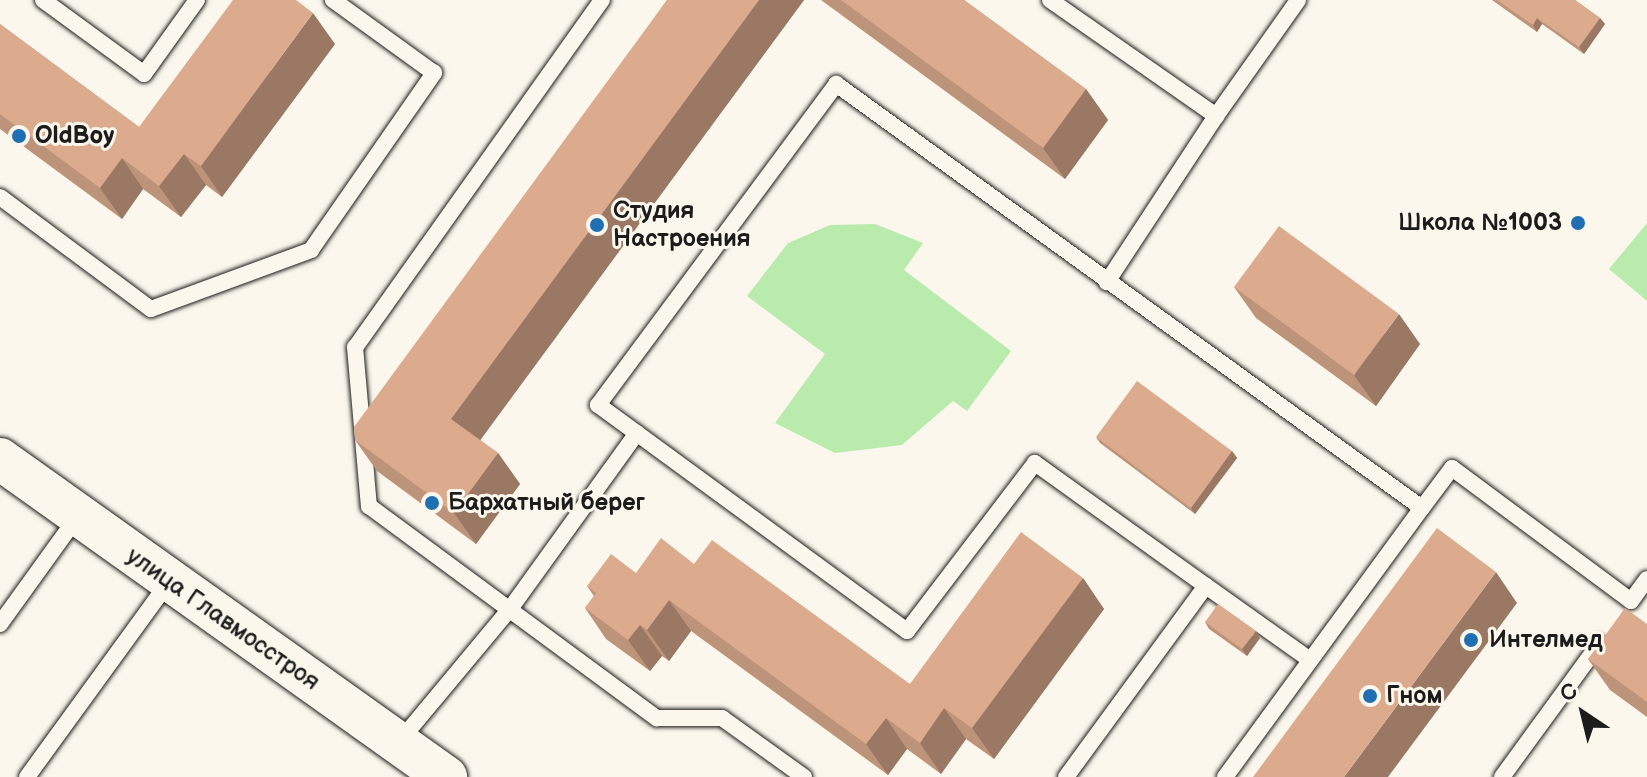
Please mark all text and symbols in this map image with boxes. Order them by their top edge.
place label: OldBoy [35,122,114,150]
marker: OldBoy [10,127,28,145]
place label: Студия Настроения [613,197,751,253]
place label: Школа №1003 [1398,209,1562,237]
marker: Школа №1003 [1569,214,1587,232]
marker: Студия Настроения [588,216,606,234]
place label: Бархатный берег [448,489,645,517]
marker: Бархатный берег [423,494,441,512]
street label: улица Главмосстроя [121,542,325,696]
place label: Интелмед [1489,626,1603,654]
marker: Интелмед [1460,629,1482,651]
north arrow [1543,673,1623,753]
text: С [1555,677,1583,708]
place label: Гном [1386,682,1442,710]
marker: Гном [1361,687,1379,705]

